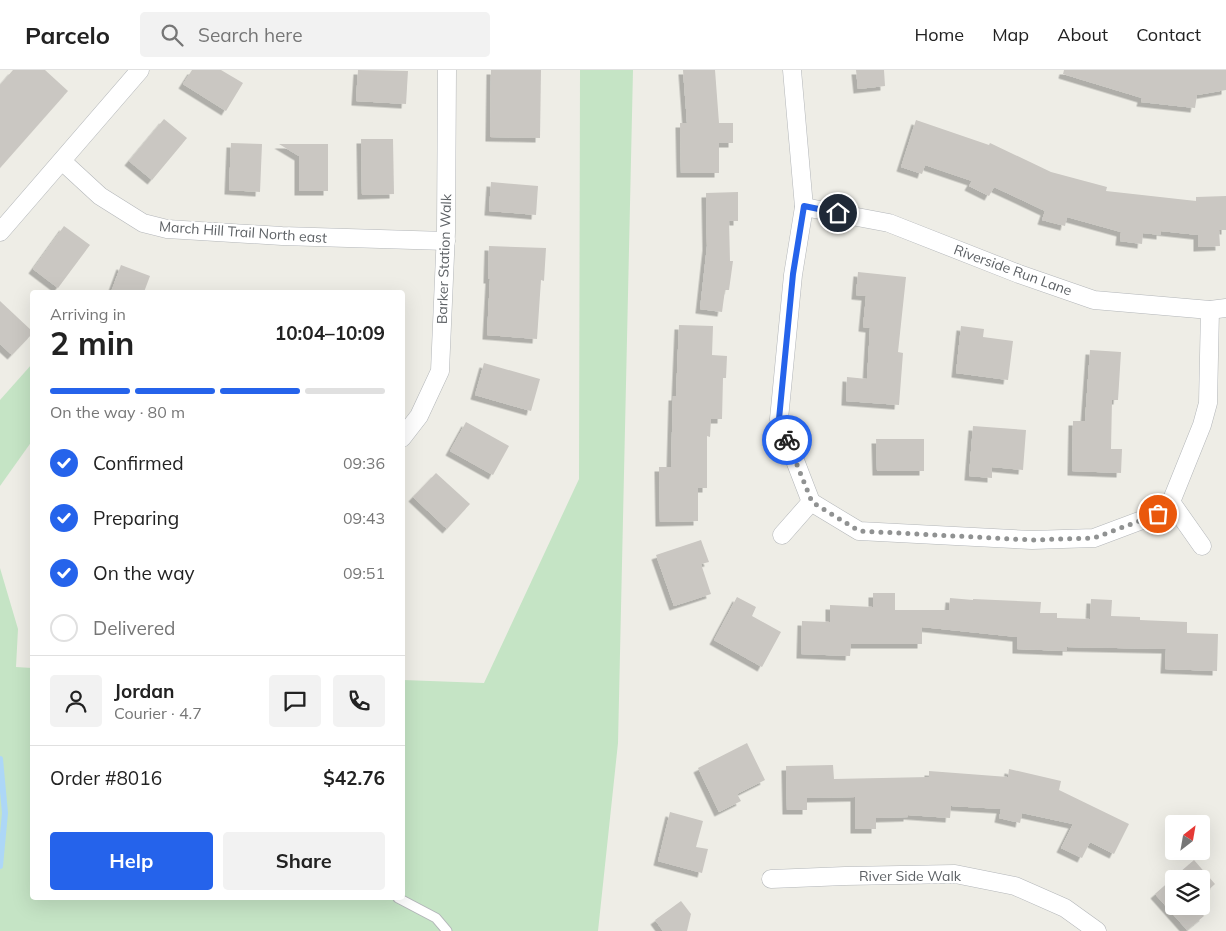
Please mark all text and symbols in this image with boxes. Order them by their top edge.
search box [140,12,490,57]
text: Parcelo [25,20,110,50]
icon: search [158,21,186,49]
text: Search here [198,23,302,47]
text: Home [914,23,964,46]
text: Map [992,23,1029,46]
text: About [1057,23,1108,46]
text: Contact [1136,23,1201,46]
pin [817,192,859,234]
street label: Barker Station Walk [433,193,455,324]
icon: home [824,199,852,227]
street label: March Hill Trail North east [159,217,328,247]
street label: Riverside Run Lane [951,240,1075,300]
text: Arriving in [50,304,126,324]
text: 10:04–10:09 [275,321,385,345]
text: 2 min [50,323,134,363]
text: On the way · 80 m [50,402,185,422]
courier [762,415,812,465]
icon: bike [773,426,801,454]
icon: check [50,449,78,477]
text: Confirmed [93,451,184,475]
text: 09:36 [343,453,385,473]
pin [1137,493,1179,535]
icon: bag [1144,500,1172,528]
icon: check [50,504,78,532]
text: Preparing [93,506,179,530]
text: 09:43 [343,508,385,528]
icon: check [50,559,78,587]
text: On the way [93,561,195,585]
text: 09:51 [343,563,385,583]
text: Delivered [93,616,175,640]
button: person [50,675,102,727]
button: chat [269,675,321,727]
button: phone [333,675,385,727]
text: Jordan [114,679,174,703]
text: Courier · 4.7 [114,703,202,723]
text: Order #8016 [50,766,162,790]
text: $42.76 [323,766,385,790]
north arrow [1165,815,1210,860]
map controls [1165,815,1210,915]
button: Help [50,832,213,890]
button: Share [223,832,385,890]
street label: River Side Walk [859,867,962,885]
button: layers [1165,870,1210,915]

